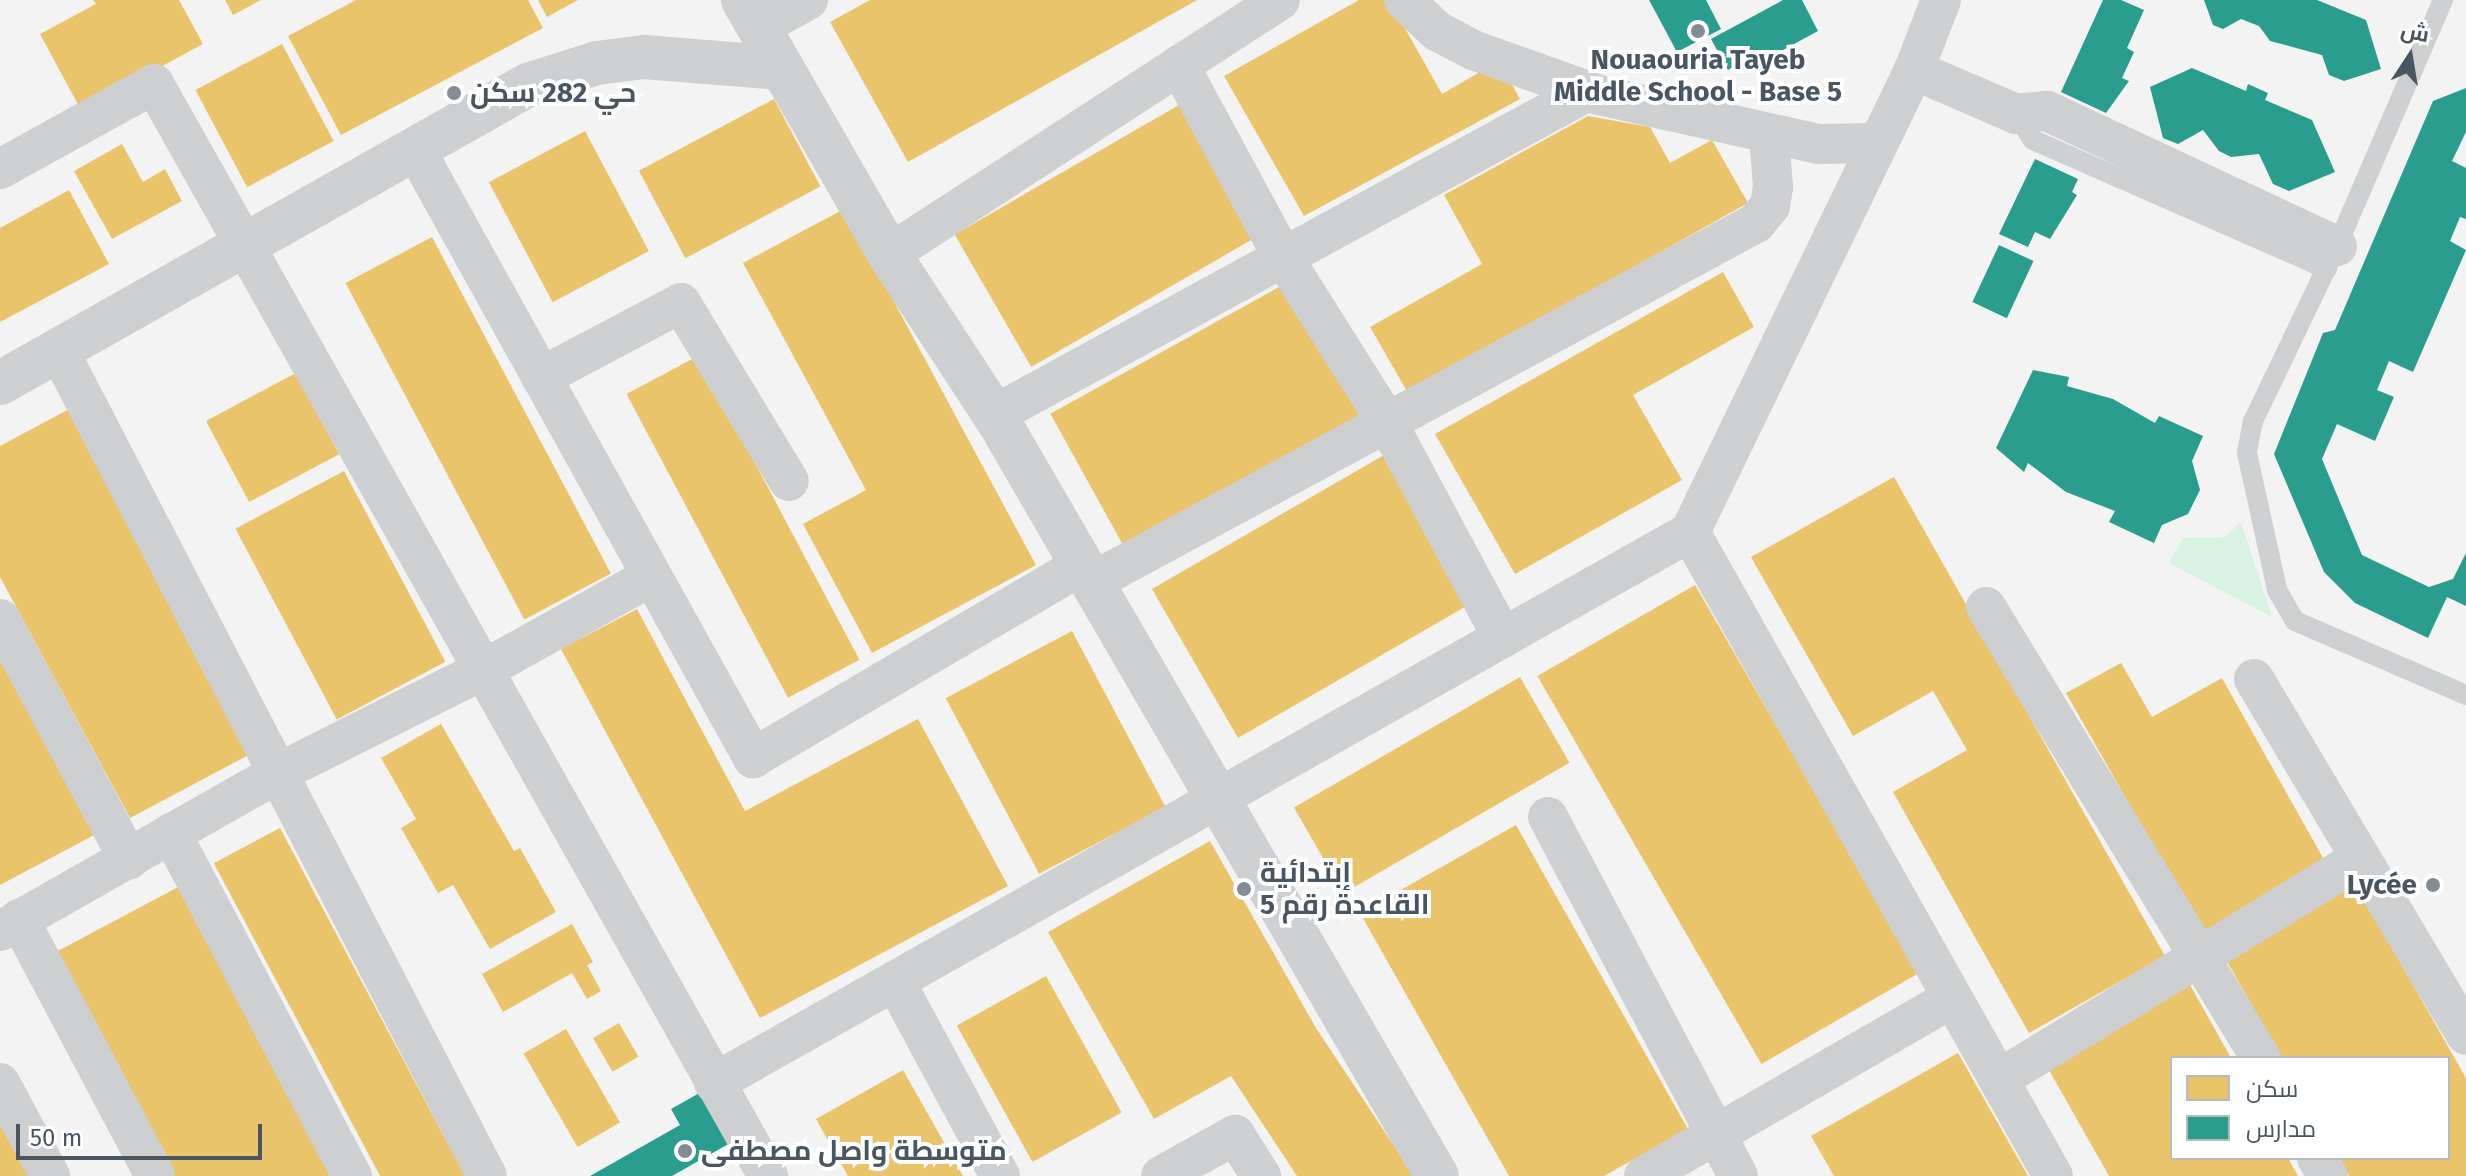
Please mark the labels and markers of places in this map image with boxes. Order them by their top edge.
marker: Nouaouria Tayeb Middle School - Base 5 [1689,22,1707,40]
place label: Nouaouria Tayeb Middle School - Base 5 [1554,43,1842,109]
place label: حي 282 سكن [470,76,636,110]
marker: حي 282 سكن [445,84,463,102]
place label: إبتدائية القاعدة رقم 5 [1260,856,1429,922]
place label: Lycée [2347,868,2417,902]
marker: Lycée [2424,876,2442,894]
marker: إبتدائية القاعدة رقم 5 [1235,880,1253,898]
place label: متوسطة واصل مصطفى [701,1134,1007,1168]
marker: متوسطة واصل مصطفى [676,1142,694,1160]

